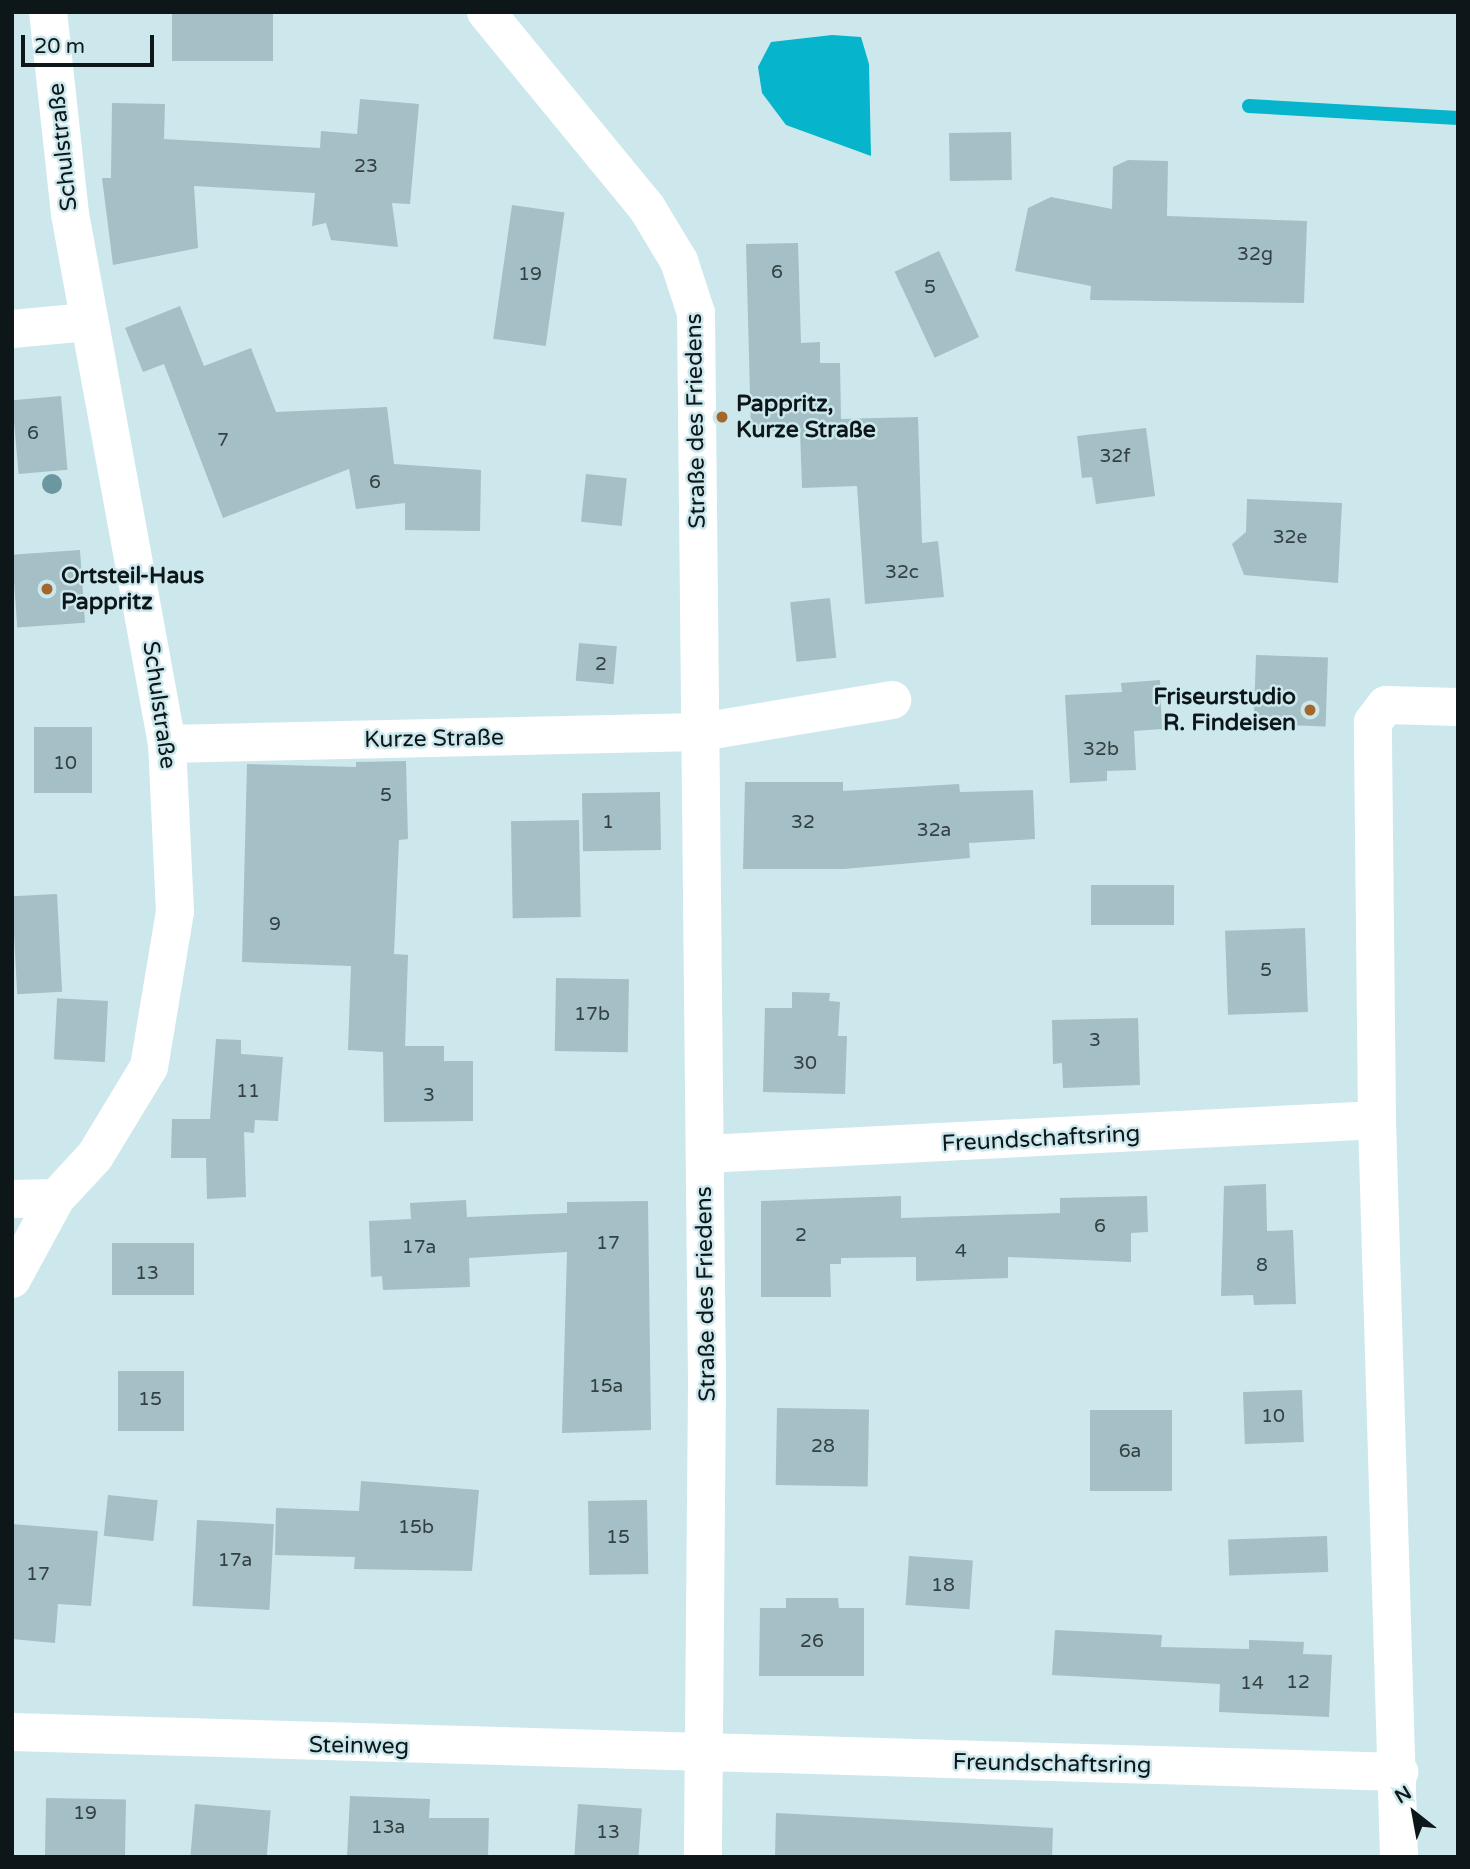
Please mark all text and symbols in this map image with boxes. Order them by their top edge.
scale bar [24,21,158,65]
text: 20 m [34,34,85,59]
street label: Schulstraße [43,82,83,212]
house number: 23 [354,156,378,178]
house number: 32g [1237,244,1273,266]
house number: 6 [771,262,783,284]
house number: 19 [518,264,542,286]
house number: 5 [924,277,936,299]
street label: Straße des Friedens [680,313,712,529]
place label: Pappritz, Kurze Straße [736,390,876,444]
marker: Pappritz, Kurze Straße [714,409,730,425]
house number: 6 [27,423,39,445]
house number: 7 [217,430,229,452]
house number: 32f [1099,446,1131,468]
house number: 6 [369,472,381,494]
house number: 32e [1273,527,1307,549]
place label: Ortsteil-Haus Pappritz [61,562,204,616]
house number: 32c [885,562,919,584]
marker: Ortsteil-Haus Pappritz [39,581,55,597]
street label: Schulstraße [136,639,182,771]
house number: 2 [595,654,607,676]
place label: Friseurstudio R. Findeisen [1153,683,1296,737]
marker: Friseurstudio R. Findeisen [1302,702,1318,718]
street label: Kurze Straße [364,724,504,754]
house number: 32b [1083,739,1119,761]
house number: 10 [53,753,77,775]
house number: 5 [380,785,392,807]
house number: 1 [602,812,614,834]
house number: 32 [791,812,815,834]
house number: 32a [917,820,951,842]
house number: 9 [269,914,281,936]
house number: 5 [1260,960,1272,982]
house number: 17b [574,1004,610,1026]
house number: 3 [1089,1030,1101,1052]
house number: 30 [793,1053,817,1075]
house number: 11 [236,1081,260,1103]
house number: 3 [423,1085,435,1107]
street label: Freundschaftsring [941,1120,1141,1158]
street label: Straße des Friedens [690,1186,722,1402]
house number: 6 [1094,1216,1106,1238]
house number: 2 [795,1225,807,1247]
house number: 17 [596,1233,620,1255]
house number: 17a [402,1237,436,1259]
house number: 4 [955,1241,967,1263]
house number: 8 [1256,1255,1268,1277]
house number: 13 [135,1263,159,1285]
house number: 15a [589,1376,623,1398]
house number: 15 [138,1389,162,1411]
house number: 10 [1261,1406,1285,1428]
house number: 28 [811,1436,835,1458]
house number: 6a [1119,1441,1141,1463]
house number: 15b [398,1517,434,1539]
house number: 15 [606,1527,630,1549]
house number: 17a [218,1550,252,1572]
house number: 17 [26,1564,50,1586]
house number: 18 [931,1575,955,1597]
house number: 26 [800,1631,824,1653]
house number: 12 [1286,1672,1310,1694]
house number: 14 [1240,1673,1264,1695]
street label: Steinweg [309,1731,409,1761]
street label: Freundschaftsring [952,1748,1152,1780]
north arrow [1379,1778,1449,1848]
text: N [1391,1782,1415,1808]
house number: 19 [73,1803,97,1825]
house number: 13a [371,1817,405,1839]
house number: 13 [596,1822,620,1844]

